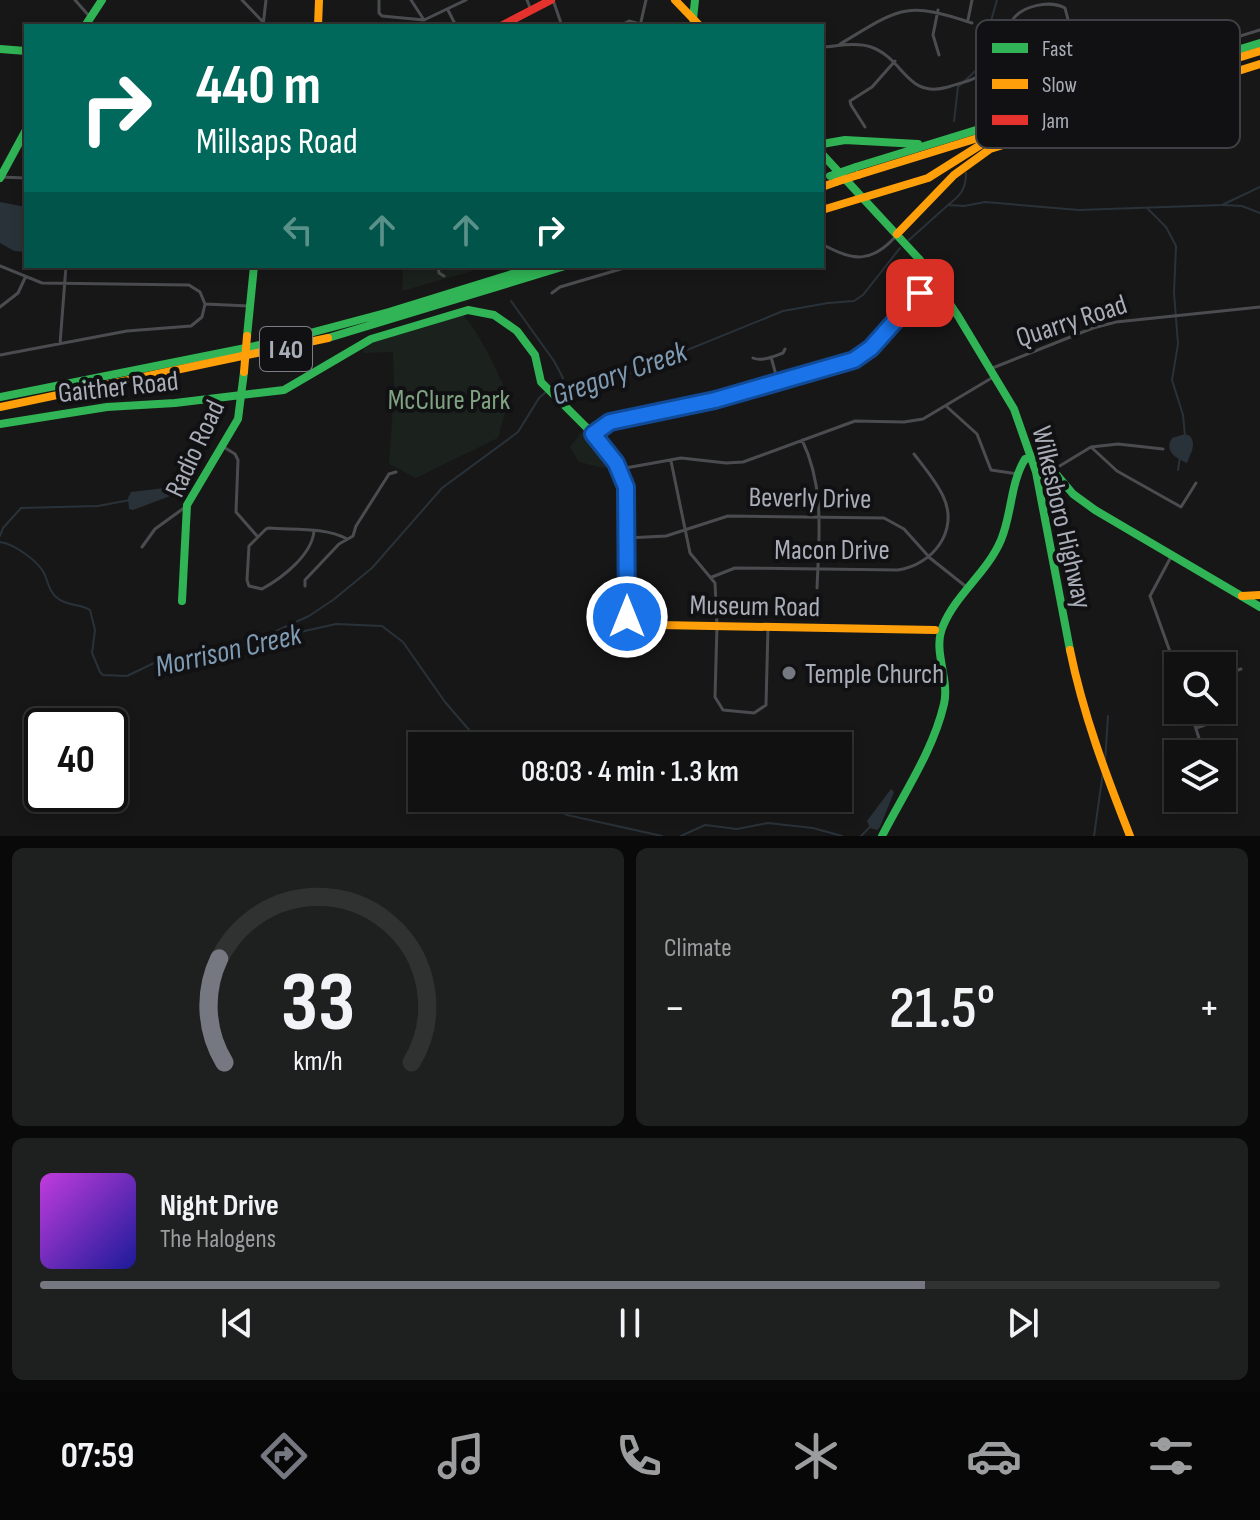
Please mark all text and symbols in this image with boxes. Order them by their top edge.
legend [976,20,1240,148]
text: Fast [1042,36,1073,63]
text: 440 m [196,53,321,120]
icon: right [64,56,168,160]
text: Slow [1042,72,1077,99]
text: Jam [1041,108,1069,135]
text: Millsaps Road [196,121,358,164]
icon: left [276,208,320,252]
icon: ahead [360,208,404,252]
icon: ahead [444,208,488,252]
icon: right [528,208,572,252]
pin [886,259,954,327]
icon: arrive [898,271,942,315]
street label: Quarry Road [1012,288,1131,355]
road number: I 40 [260,327,312,371]
water label: Gregory Creek [547,334,692,414]
street label: Gaither Road [56,365,180,410]
park label: McClure Park [388,384,511,417]
street label: Radio Road [159,395,232,502]
street label: Wilkesboro Highway [1024,423,1099,612]
street label: Beverly Drive [748,481,872,516]
street label: Macon Drive [774,534,890,567]
position arrow [585,575,669,659]
street label: Museum Road [689,589,820,624]
water label: Morrison Creek [152,617,306,685]
map controls [1164,652,1236,812]
button: search [1164,652,1236,724]
place label: Temple Church [805,658,944,691]
marker: Temple Church [780,664,798,682]
speed limit sign: 40 [24,708,128,812]
button: layers [1164,740,1236,812]
text: 08:03 · 4 min · 1.3 km [521,754,739,790]
text: Climate [664,933,732,964]
text: 33 [281,954,355,1054]
text: 21.5° [889,973,995,1045]
text: − [664,982,686,1035]
text: + [1198,982,1220,1035]
text: km/h [293,1044,343,1079]
text: Night Drive [160,1188,279,1224]
text: The Halogens [160,1224,276,1255]
icon: previous [215,1301,259,1345]
icon: pause [608,1301,652,1345]
icon: next [1001,1301,1045,1345]
icon: directions [256,1428,312,1484]
icon: music [433,1428,489,1484]
icon: phone [611,1428,667,1484]
icon: climate [788,1428,844,1484]
icon: car [966,1428,1022,1484]
icon: filters [1143,1428,1199,1484]
text: 07:59 [61,1435,134,1478]

